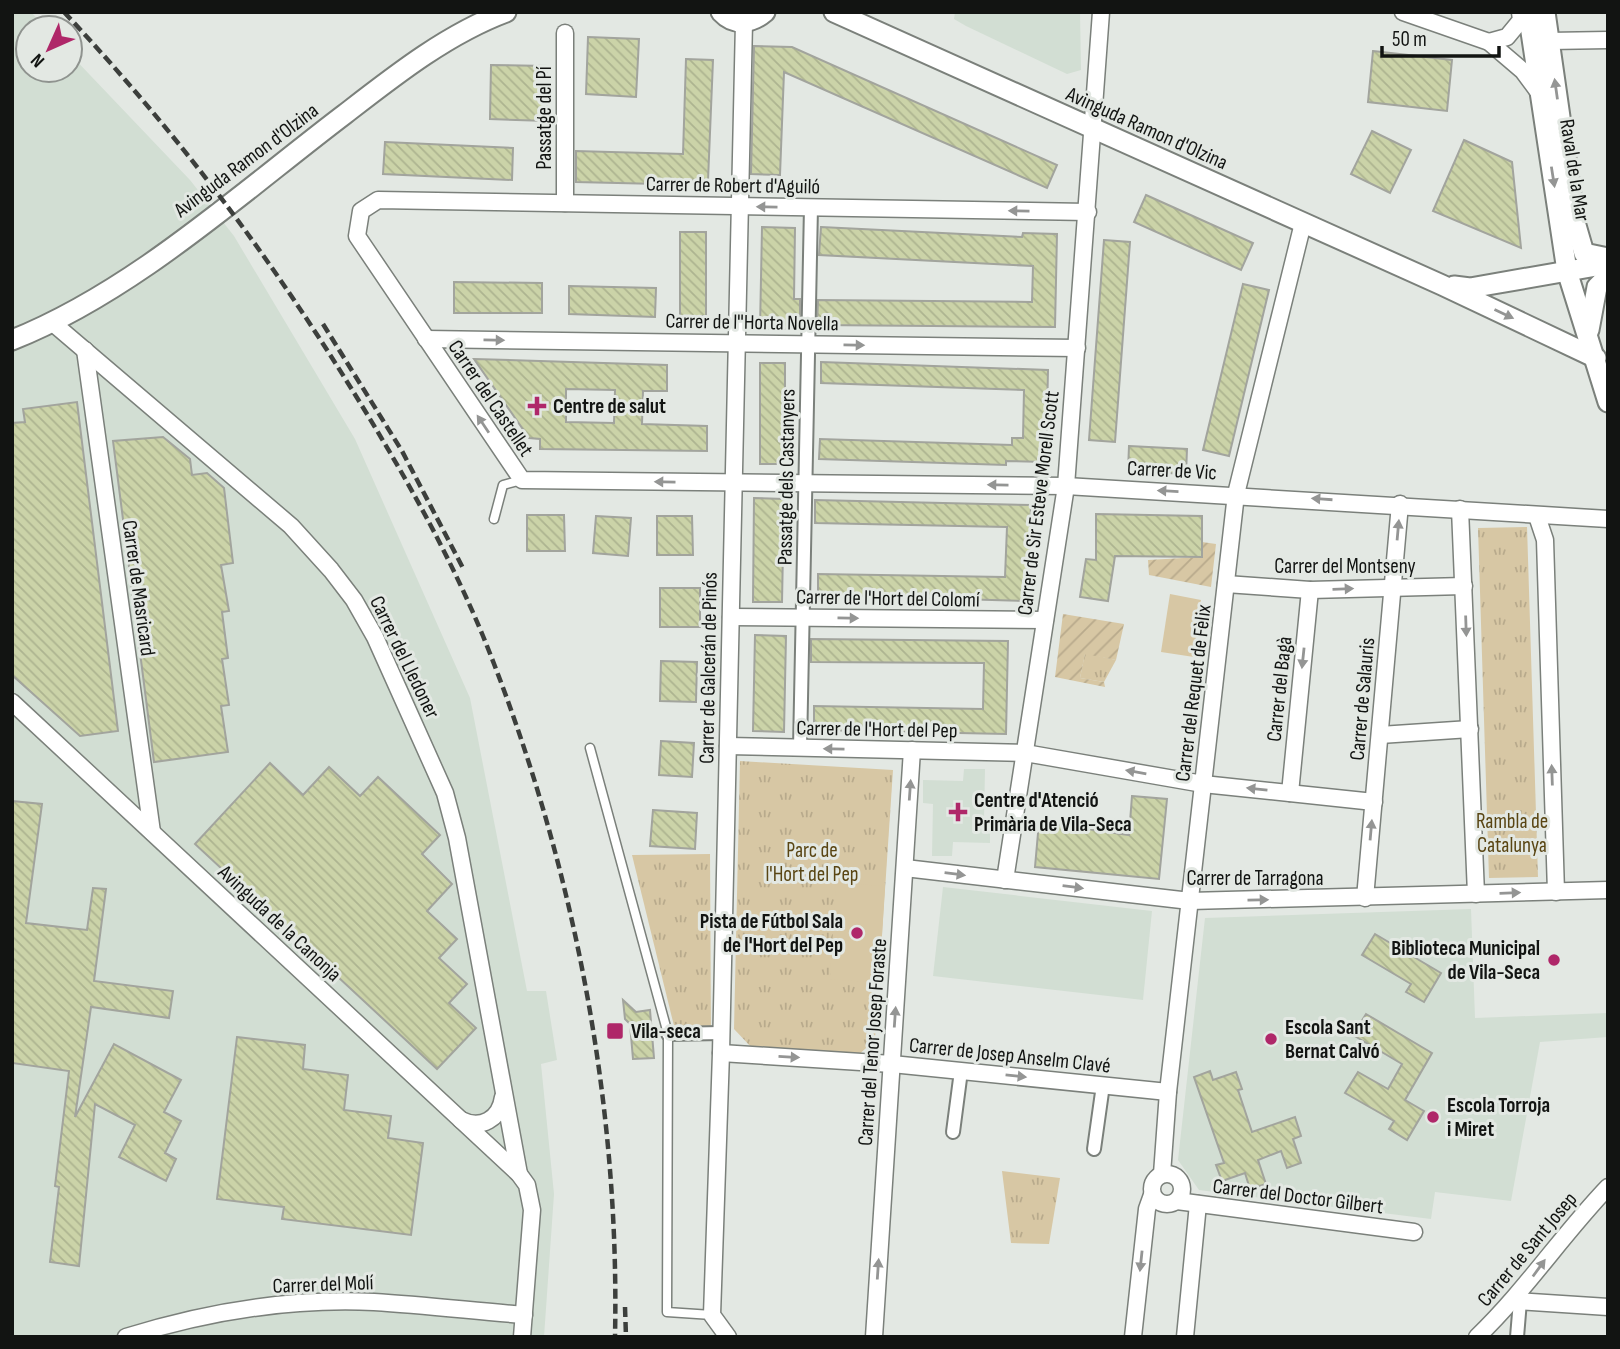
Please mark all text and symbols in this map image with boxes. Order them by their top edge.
north arrow [14,14,84,84]
scale bar [1382,14,1499,58]
text: 50 m [1392,27,1427,52]
text: N [26,48,50,72]
street label: Passatge del Pí [532,66,557,170]
one-way arrow [1550,78,1561,100]
street label: Avinguda Ramon d'Olzina [1061,81,1231,175]
street label: Avinguda Ramon d'Olzina [169,98,323,223]
street label: Raval de la Mar [1554,117,1595,223]
one-way arrow [1547,166,1558,188]
street label: Carrer de Robert d'Aguiló [646,171,820,200]
one-way arrow [756,201,778,212]
one-way arrow [1008,205,1030,217]
street label: Carrer de l''Horta Novella [665,308,839,337]
one-way arrow [1494,308,1514,320]
one-way arrow [483,334,505,345]
street label: Carrer del Castellet [443,335,539,461]
one-way arrow [843,339,865,351]
street label: Passatge dels Castanyers [772,389,801,565]
street label: Carrer de Sir Esteve Morell Scott [1012,389,1065,617]
place label: Centre de salut [553,394,666,419]
marker: Centre de salut [527,396,547,416]
one-way arrow [477,414,490,433]
street label: Carrer de Vic [1127,456,1217,485]
one-way arrow [654,476,676,488]
one-way arrow [987,479,1009,491]
one-way arrow [1157,485,1179,496]
one-way arrow [1311,493,1333,504]
street label: Carrer de Masricard [117,519,160,657]
one-way arrow [1393,519,1404,541]
street label: Carrer del Montseny [1274,554,1416,579]
street label: Carrer de Galcerán de Pinós [694,572,723,764]
one-way arrow [1332,583,1354,595]
street label: Carrer de l'Hort del Colomí [796,584,980,613]
street label: Carrer del Lledoner [364,592,445,722]
street label: Carrer del Requet de Fèlix [1170,603,1217,783]
one-way arrow [837,612,859,624]
one-way arrow [1460,615,1471,637]
street label: Carrer del Bagà [1262,635,1297,743]
street label: Carrer de Salauris [1345,637,1380,762]
one-way arrow [1297,647,1308,669]
street label: Carrer de l'Hort del Pep [796,716,958,743]
one-way arrow [823,743,845,754]
one-way arrow [1547,763,1558,785]
one-way arrow [1125,766,1147,777]
one-way arrow [904,779,915,801]
one-way arrow [1246,784,1268,795]
place label: Centre d'Atenció Primària de Vila-Seca [974,788,1132,837]
marker: Centre d'Atenció Primària de Vila-Seca [948,802,968,822]
park label: Rambla de Catalunya [1476,809,1548,858]
one-way arrow [1366,819,1377,841]
park label: Parc de l'Hort del Pep [765,838,859,887]
street label: Avinguda de la Canonja [212,859,346,987]
street label: Carrer de Tarragona [1186,866,1324,891]
one-way arrow [944,868,966,879]
one-way arrow [1062,882,1084,893]
one-way arrow [1499,888,1521,899]
one-way arrow [1247,894,1269,906]
place label: Pista de Fútbol Sala de l'Hort del Pep [700,909,843,958]
marker: Pista de Fútbol Sala de l'Hort del Pep [849,925,865,941]
place label: Biblioteca Municipal de Vila-Seca [1391,936,1540,985]
street label: Carrer del Tenor Josep Foraste [853,937,892,1147]
marker: Biblioteca Municipal de Vila-Seca [1546,952,1562,968]
one-way arrow [890,1006,901,1028]
place label: Escola Sant Bernat Calvó [1285,1015,1380,1064]
place label: Vila-seca [631,1019,701,1044]
marker: Vila-seca [605,1021,625,1041]
marker: Escola Sant Bernat Calvó [1263,1031,1279,1047]
street label: Carrer de Josep Anselm Clavé [908,1032,1112,1079]
one-way arrow [778,1052,800,1063]
one-way arrow [1005,1071,1027,1082]
place label: Escola Torroja i Miret [1447,1093,1550,1142]
marker: Escola Torroja i Miret [1425,1109,1441,1125]
street label: Carrer del Doctor Gilbert [1211,1174,1385,1219]
street label: Carrer de Sant Josep [1472,1187,1582,1312]
one-way arrow [1135,1251,1146,1273]
one-way arrow [873,1257,884,1279]
one-way arrow [1532,1259,1546,1277]
street label: Carrer del Molí [272,1270,374,1299]

